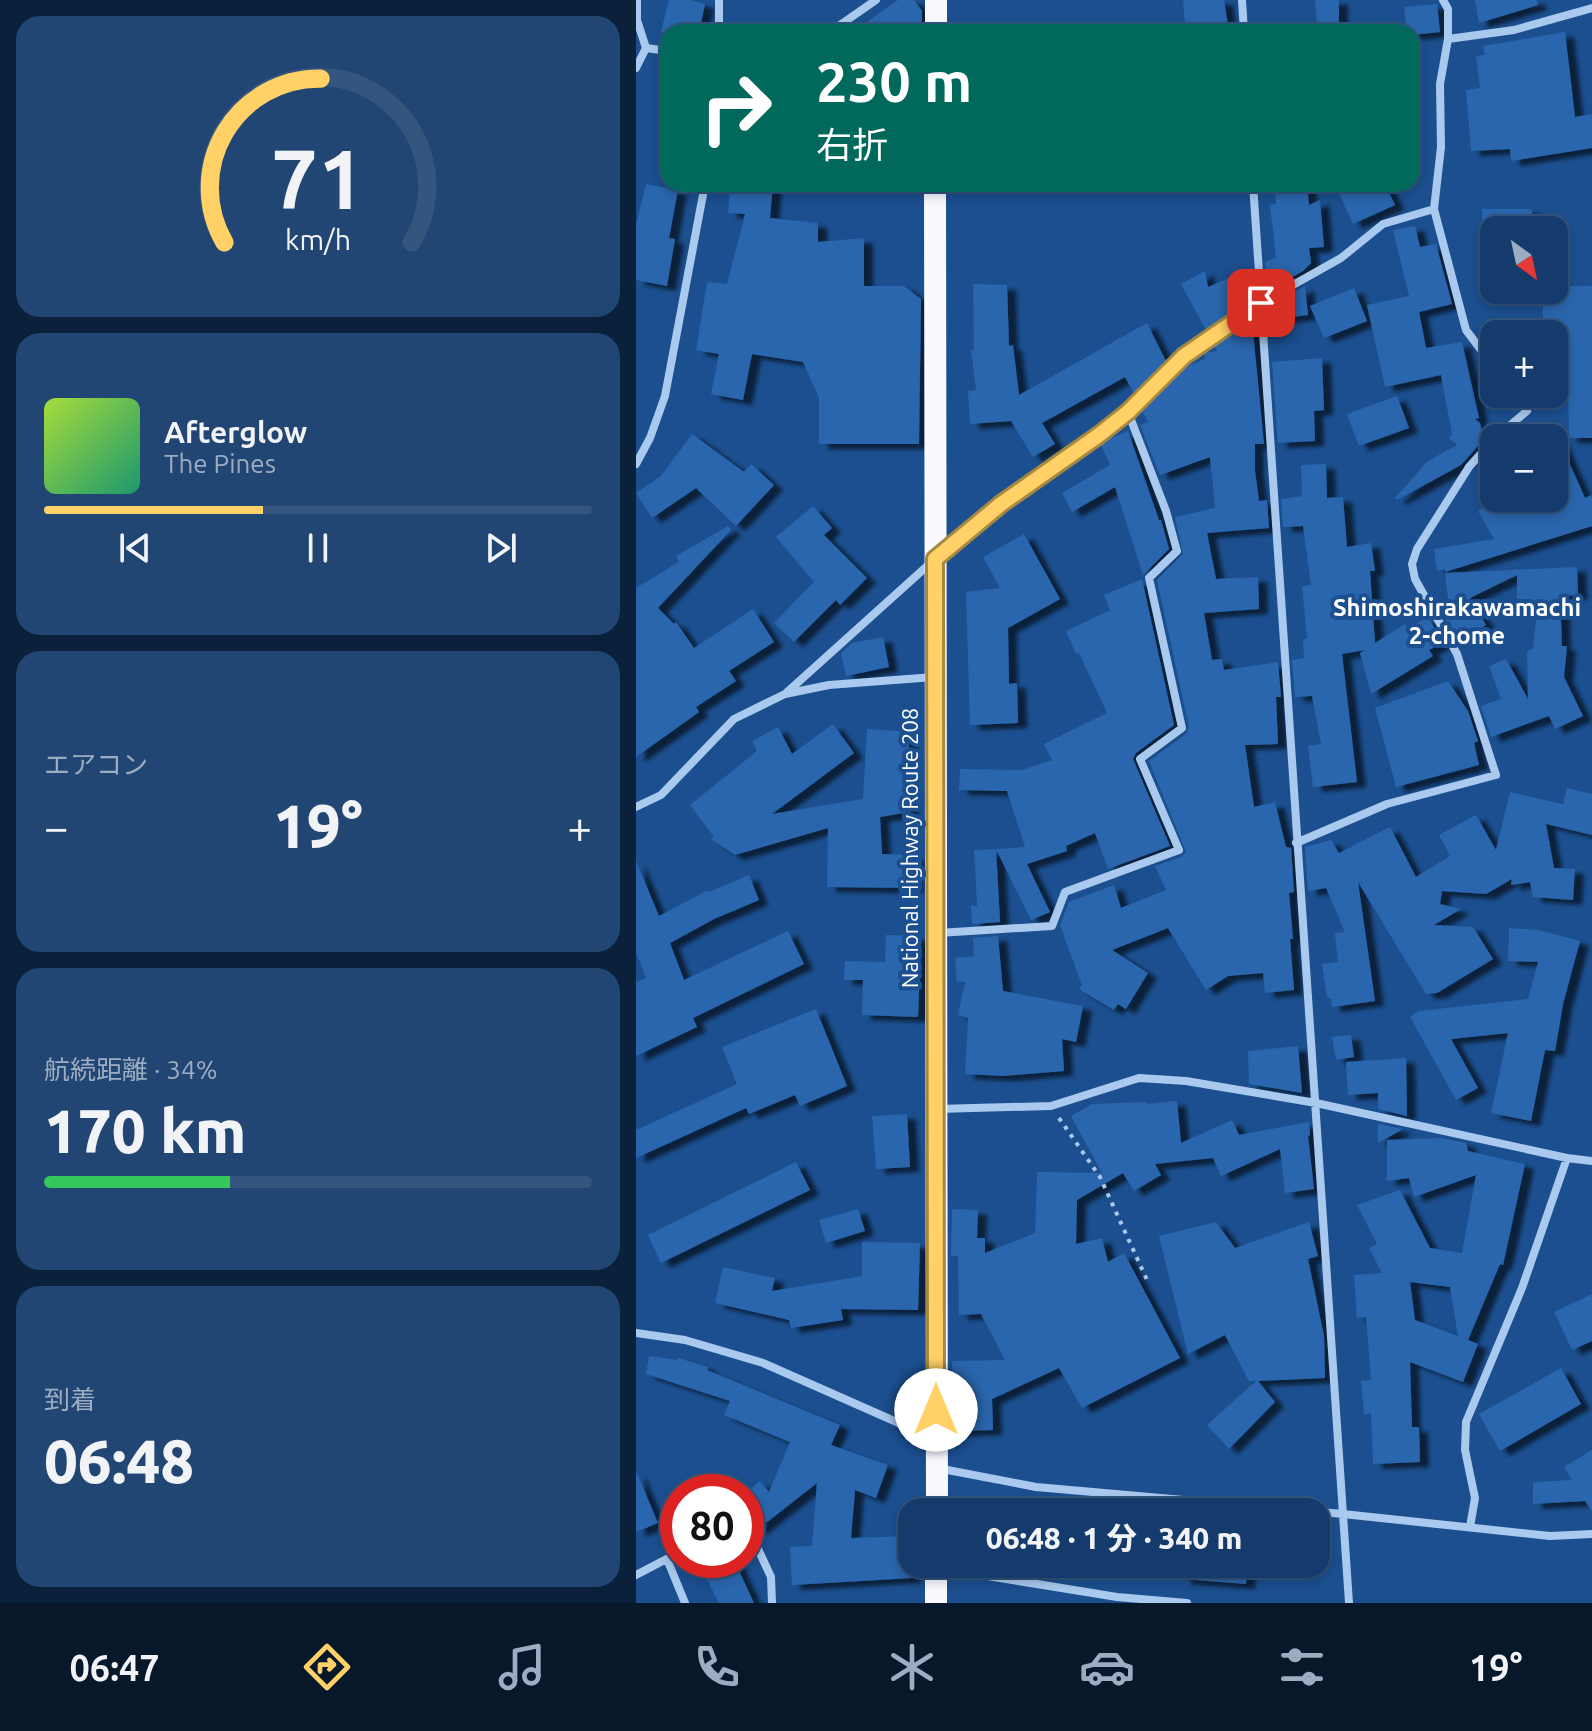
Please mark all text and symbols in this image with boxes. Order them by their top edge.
text: 230 m [816,50,972,113]
icon: right [684,56,788,160]
text: 右折 [816,124,888,165]
text: 71 [271,130,365,224]
north arrow [1480,216,1568,304]
map controls [1480,216,1568,512]
text: km/h [285,223,351,255]
pin [1227,269,1295,337]
icon: arrive [1239,281,1283,325]
button: + [1480,320,1568,408]
text: Afterglow [164,415,307,449]
button: − [1480,424,1568,512]
text: The Pines [164,449,276,478]
icon: previous [113,526,157,570]
icon: pause [296,526,340,570]
icon: next [479,526,523,570]
district label: Shimoshirakawamachi 2-chome [1333,594,1581,649]
street label: National Highway Route 208 [897,708,922,988]
text: エアコン [44,750,148,779]
text: 19° [273,792,363,859]
text: − [44,802,69,851]
text: + [567,802,592,851]
text: 航続距離 · 34% [44,1055,218,1084]
text: 170 km [44,1097,246,1164]
position arrow [894,1368,978,1452]
text: 到着 [44,1385,96,1414]
text: 06:48 [44,1427,194,1494]
speed limit sign: 80 [660,1474,764,1578]
text: 06:48 · 1 分 · 340 m [986,1521,1242,1555]
icon: directions [299,1639,355,1695]
icon: music [494,1639,550,1695]
icon: phone [689,1639,745,1695]
icon: climate [884,1639,940,1695]
icon: car [1079,1639,1135,1695]
icon: filters [1274,1639,1330,1695]
text: 06:47 [70,1647,160,1688]
text: 19° [1469,1647,1522,1688]

